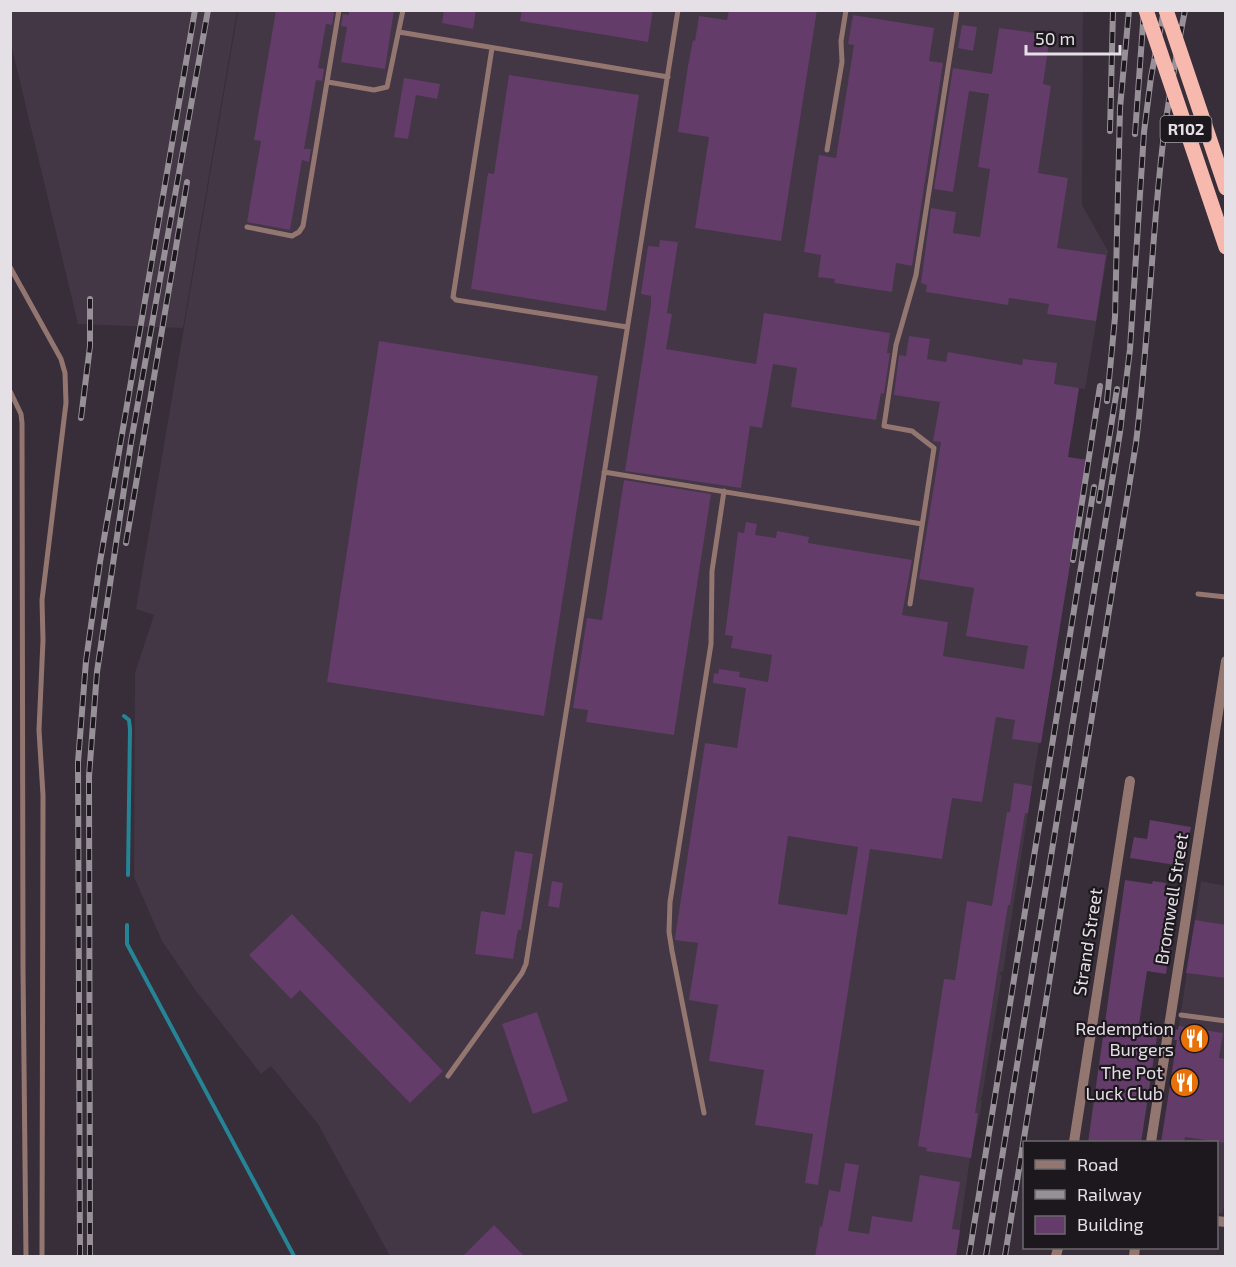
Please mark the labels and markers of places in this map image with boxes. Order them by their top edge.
place label: Redemption Burgers [1075,1017,1174,1060]
restaurant icon: Redemption Burgers [1179,1023,1211,1055]
place label: The Pot Luck Club [1086,1061,1163,1104]
restaurant icon: The Pot Luck Club [1168,1067,1200,1099]

